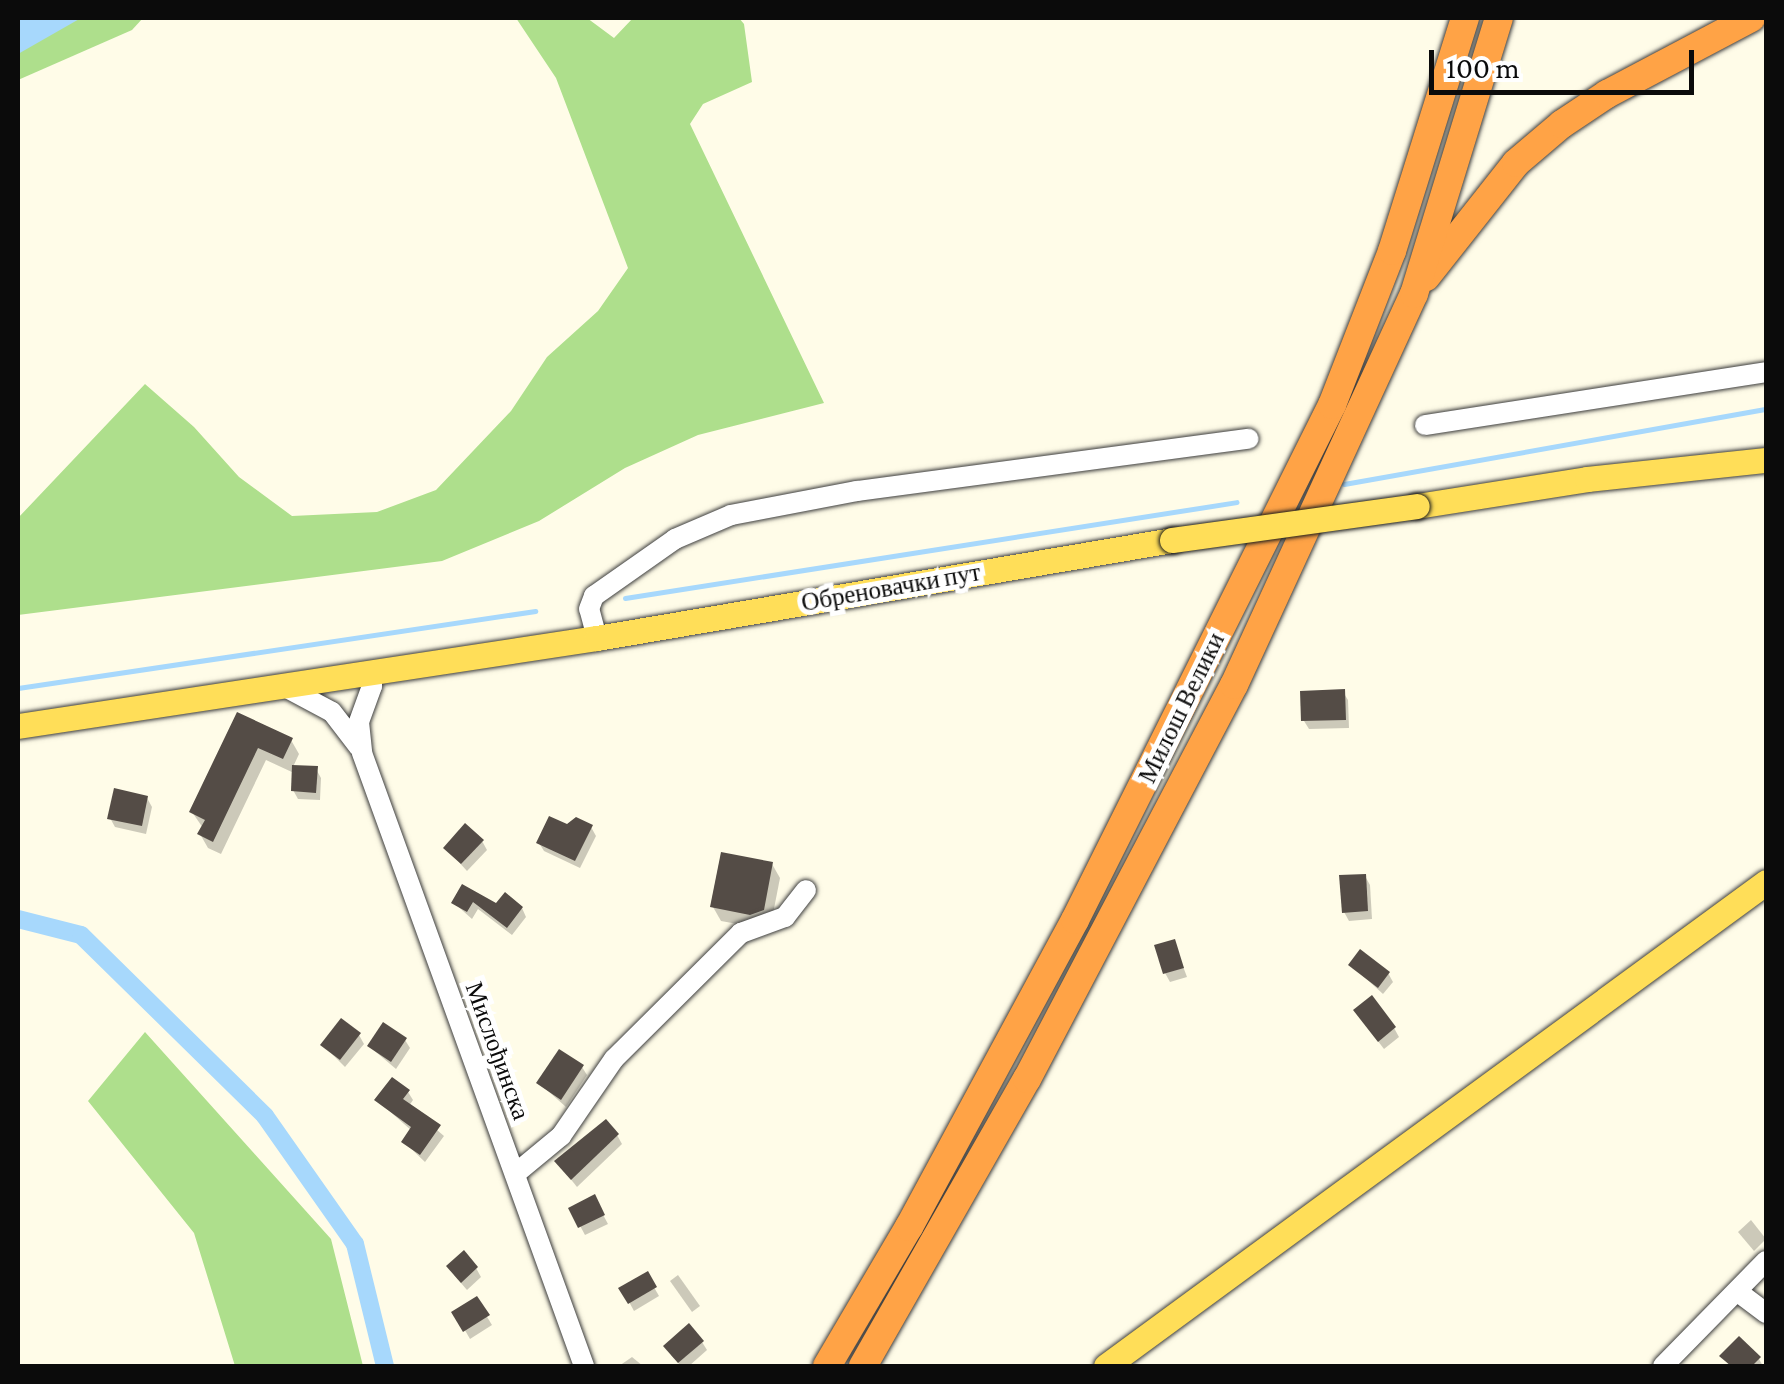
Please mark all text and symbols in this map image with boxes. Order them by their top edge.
scale bar [1434,30,1699,92]
text: 100 m [1446,51,1520,84]
street label: Обреновачки пут [799,557,983,619]
street label: Милош Велики [1133,628,1231,788]
street label: Мислођинска [458,978,536,1124]

